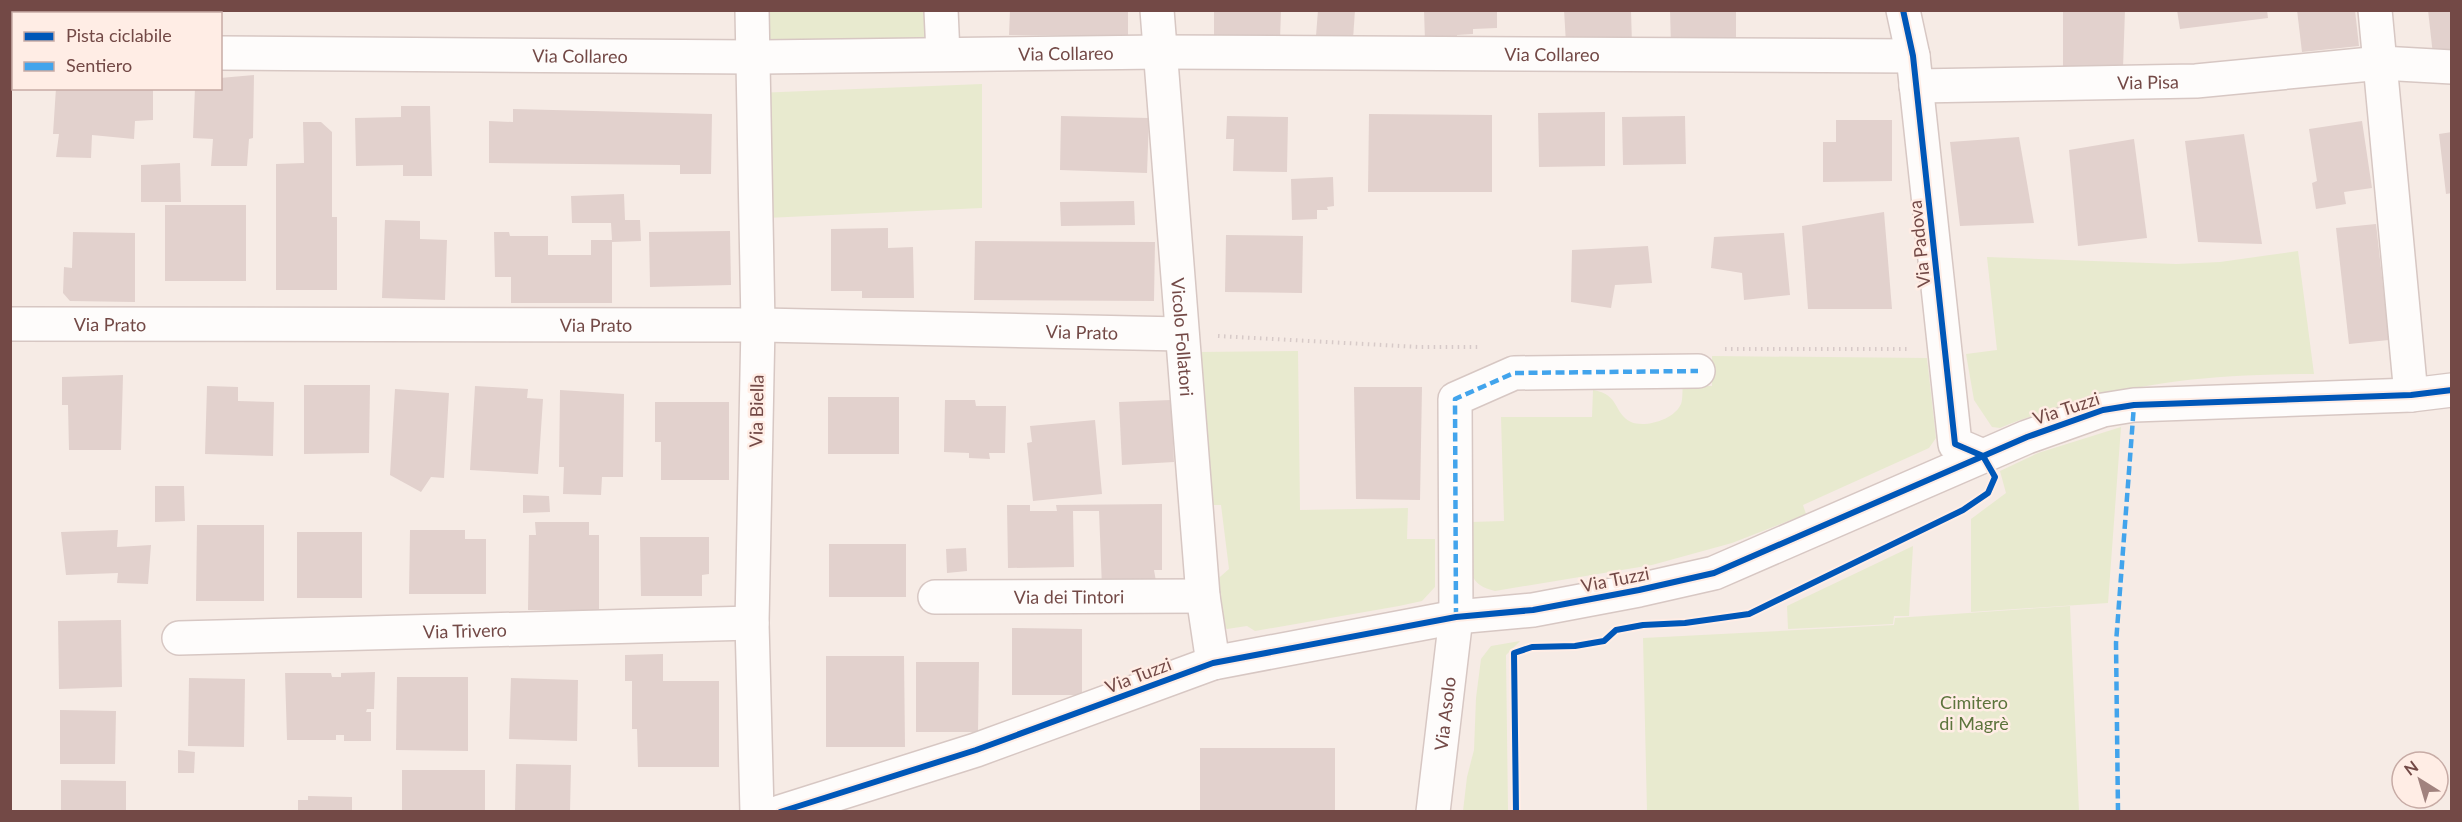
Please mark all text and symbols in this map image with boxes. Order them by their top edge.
legend [12,12,222,90]
text: Pista ciclabile [66,24,172,46]
street label: Via Collareo [1018,42,1114,65]
street label: Via Collareo [1504,43,1600,65]
street label: Via Collareo [532,44,628,67]
text: Sentiero [66,54,132,76]
street label: Via Pisa [2117,70,2179,93]
street label: Via Padova [1903,199,1935,289]
street label: Vicolo Follatori [1167,277,1198,397]
street label: Via Prato [74,313,146,335]
street label: Via Prato [560,314,632,336]
street label: Via Prato [1045,320,1118,344]
street label: Via Biella [744,374,768,448]
street label: Via Tuzzi [2030,387,2102,429]
street label: Via Tuzzi [1579,562,1651,596]
street label: Via dei Tintori [1014,585,1124,608]
street label: Via Trivero [423,618,507,643]
street label: Via Tuzzi [1102,652,1174,698]
street label: Via Asolo [1429,676,1460,752]
park label: Cimitero di Magrè [1939,691,2009,734]
north arrow [2390,750,2450,810]
text: N [2400,756,2421,779]

